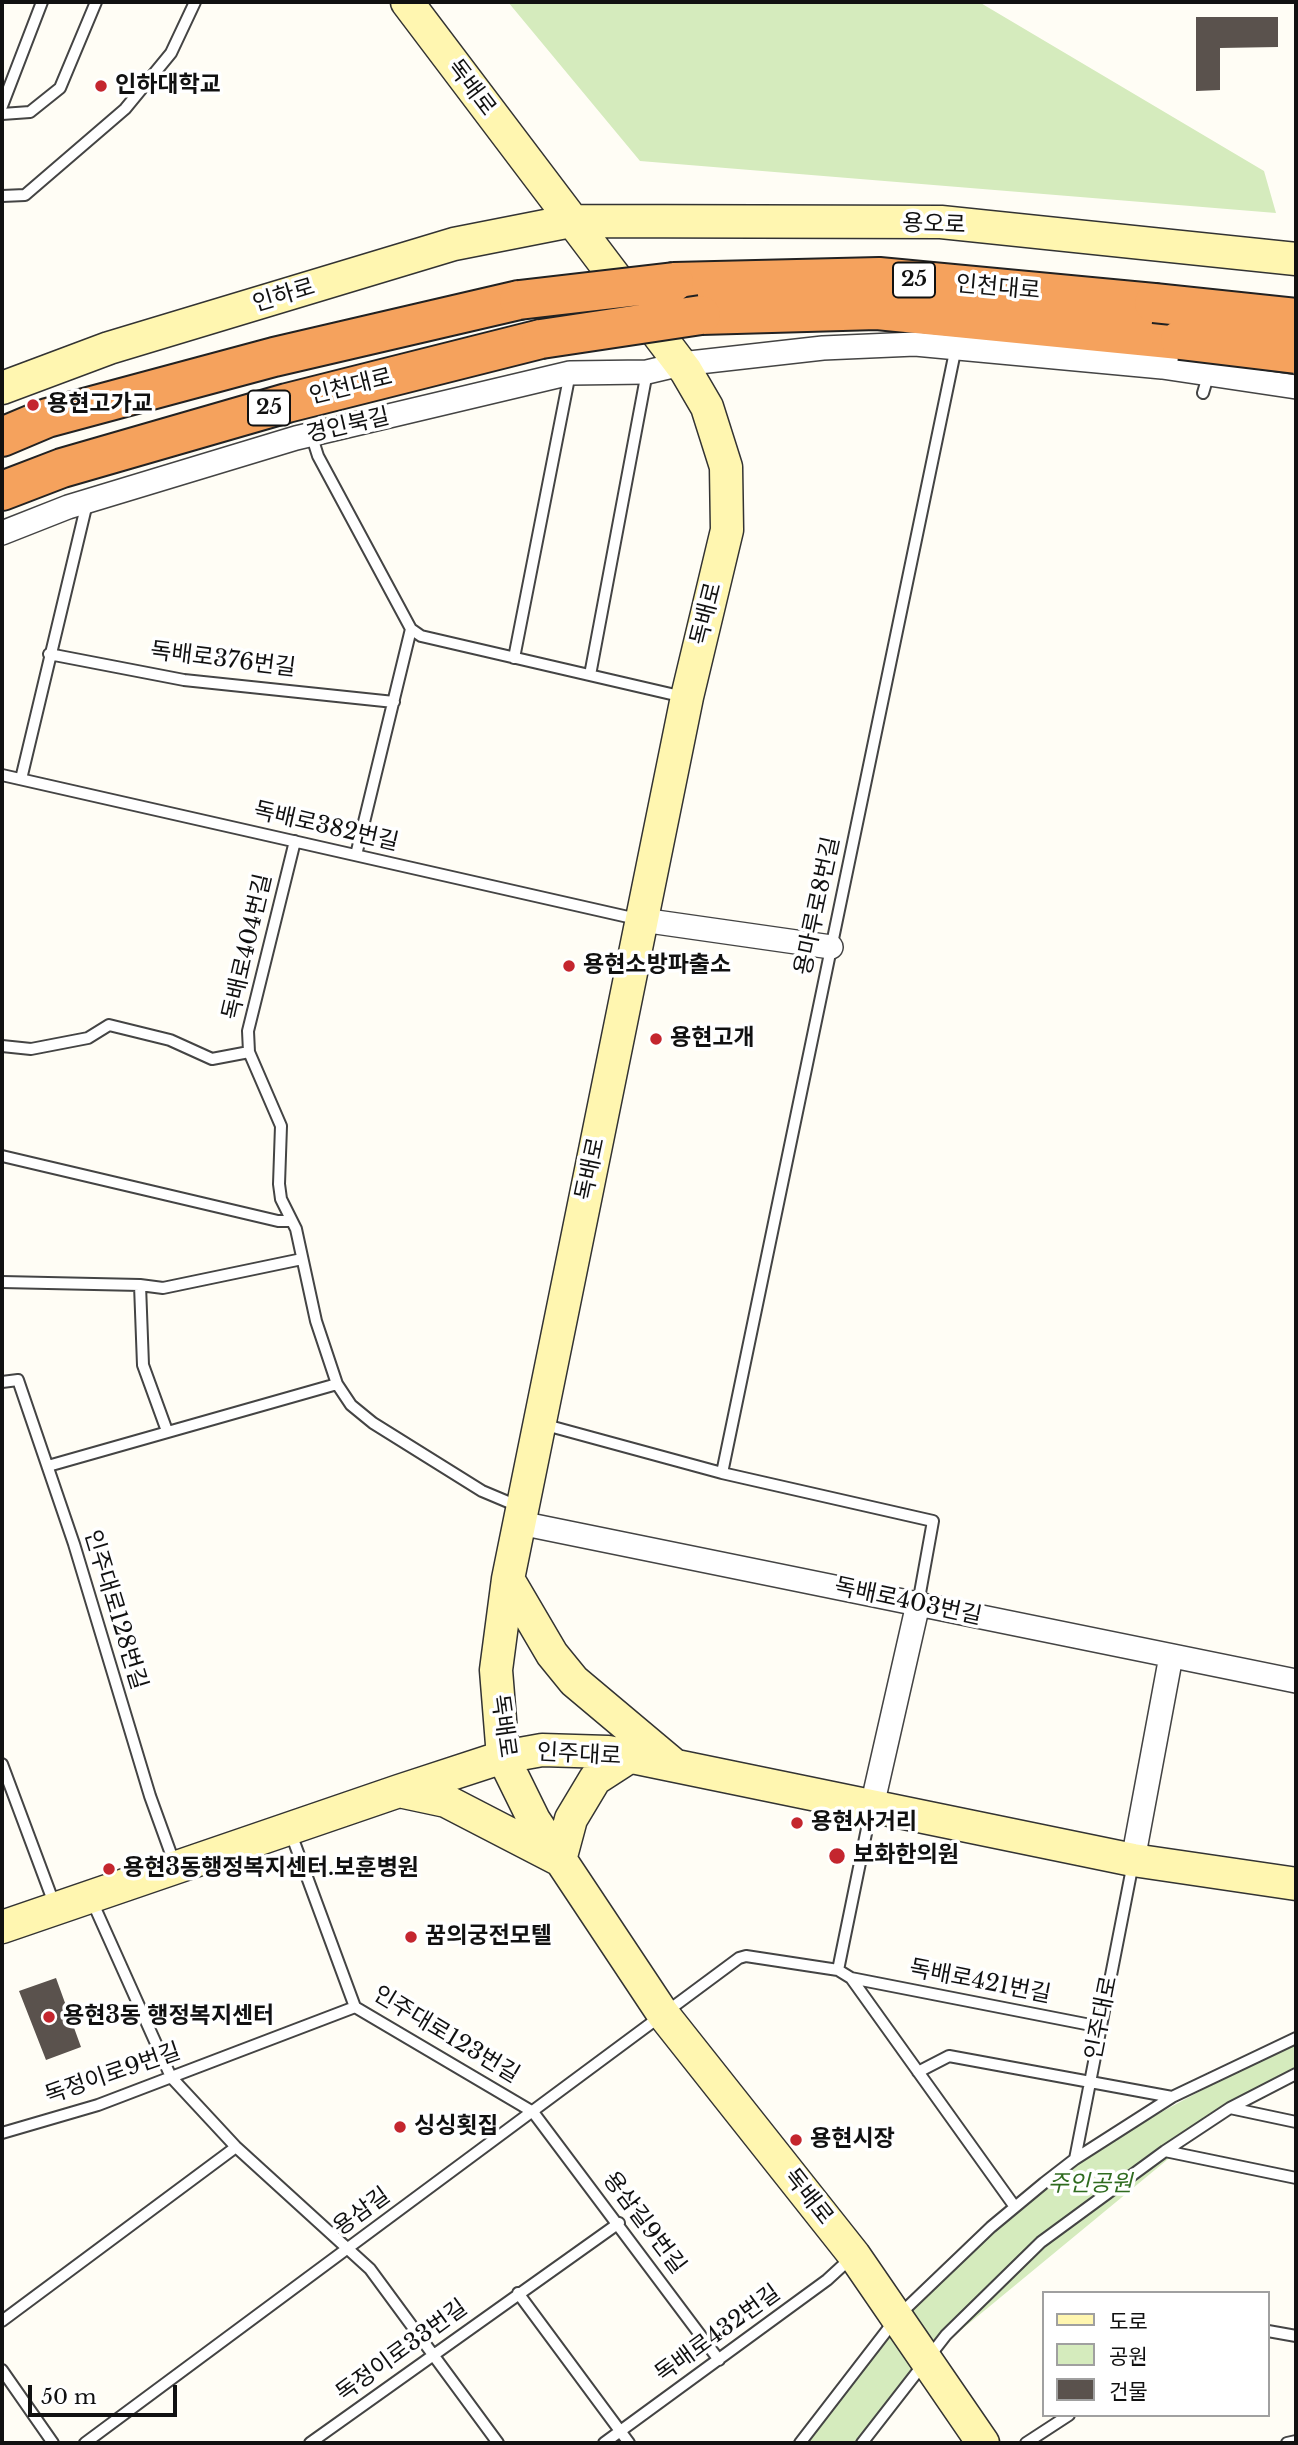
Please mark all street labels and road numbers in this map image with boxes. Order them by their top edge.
street label: 독배로 [441,54,501,122]
street label: 용오로 [902,210,966,240]
road number: 25 [893,262,935,298]
street label: 인천대로 [955,271,1041,305]
street label: 인하로 [250,274,318,318]
street label: 인천대로 [307,363,395,411]
road number: 25 [248,390,290,426]
street label: 경인북길 [304,403,392,449]
street label: 독배로 [686,580,728,648]
street label: 독배로376번길 [149,637,297,683]
street label: 독배로382번길 [251,797,401,857]
street label: 용마루로8번길 [790,834,846,978]
street label: 독배로404번길 [218,871,278,1023]
street label: 독배로 [571,1135,611,1203]
street label: 인주대로128번길 [78,1527,152,1693]
street label: 독배로403번길 [832,1573,984,1631]
street label: 독배로 [485,1693,521,1759]
street label: 인주대로 [536,1739,622,1771]
street label: 독배로421번길 [907,1955,1053,2009]
street label: 인주대로 [1080,1974,1124,2062]
street label: 인주대로123번길 [368,1981,524,2089]
street label: 독정이로9번길 [41,2038,185,2110]
street label: 독배로 [778,2163,838,2231]
street label: 용삼길9번길 [597,2167,691,2279]
street label: 용삼길 [328,2182,396,2242]
street label: 독배로432번길 [650,2279,786,2389]
street label: 독정이로33번길 [331,2294,473,2408]

